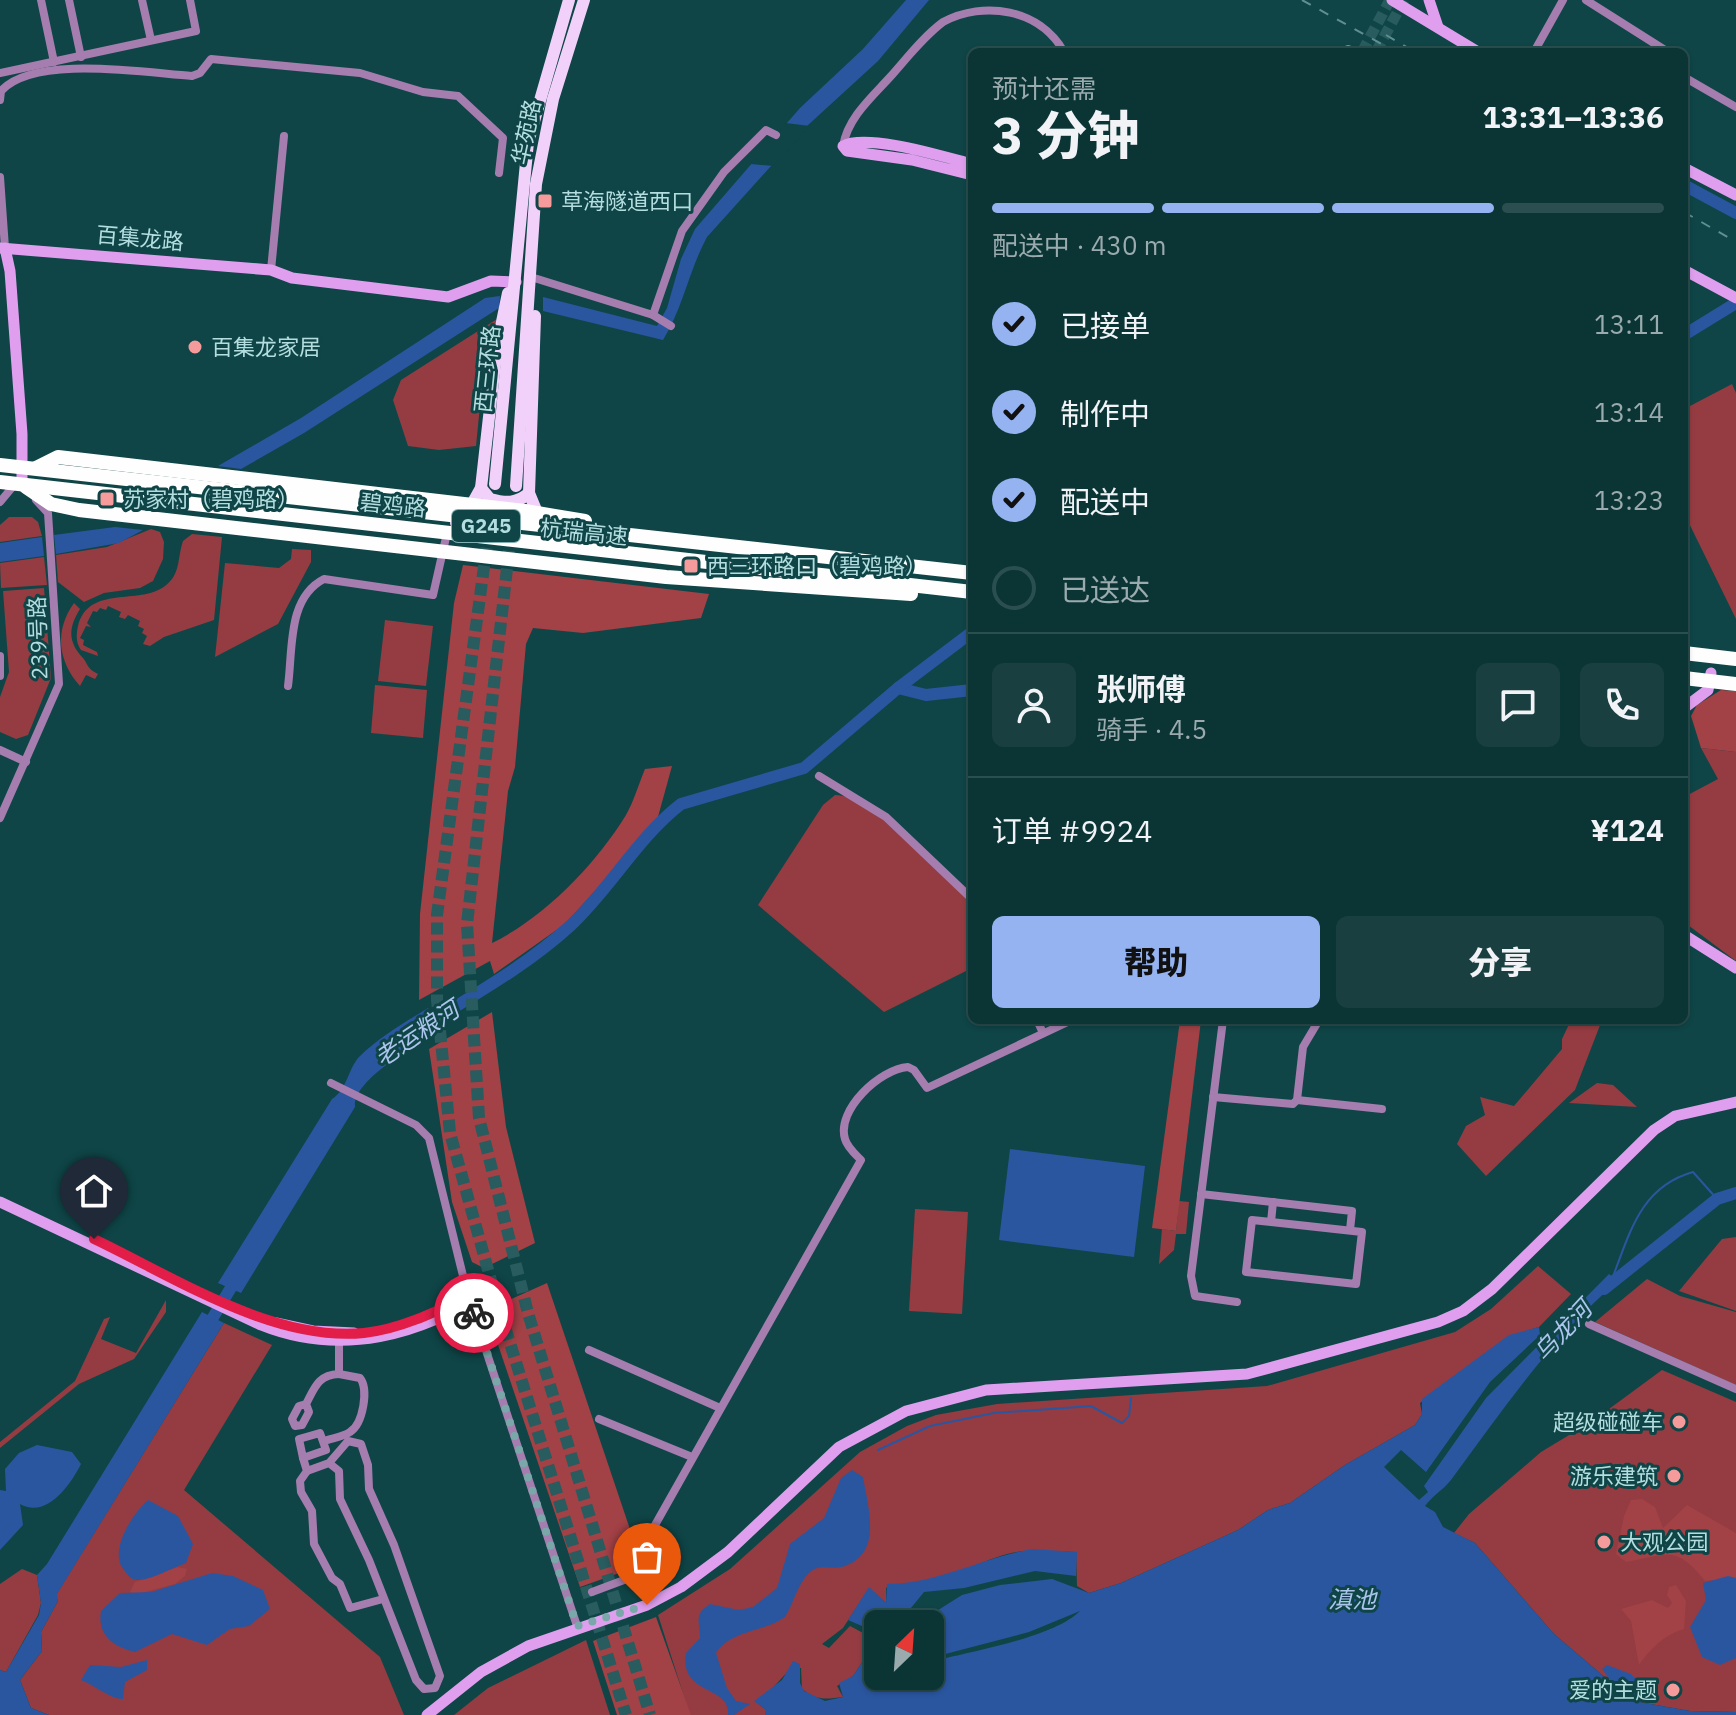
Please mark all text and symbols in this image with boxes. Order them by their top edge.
text: 预计还需 [992,71,1096,105]
street label: 华苑路 [504,97,547,167]
text: 13:31–13:36 [1483,97,1664,136]
text: 3 分钟 [992,101,1139,168]
place label: 草海隧道西口 [561,186,693,215]
marker: 草海隧道西口 [536,192,554,210]
street label: 百集龙路 [95,219,185,256]
text: 配送中 · 430 m [992,228,1166,262]
icon: check [992,302,1036,346]
text: 已接单 [1060,306,1150,345]
text: 13:11 [1594,307,1664,341]
street label: 西三环路 [467,324,506,414]
place label: 百集龙家居 [211,332,321,361]
marker: 百集龙家居 [186,338,204,356]
icon: check [992,390,1036,434]
text: 制作中 [1060,394,1150,433]
text: 13:14 [1594,395,1664,429]
icon: check [992,478,1036,522]
text: 配送中 [1060,482,1150,521]
text: 13:23 [1594,483,1664,517]
place label: 苏家村（碧鸡路） [123,484,299,513]
street label: 碧鸡路 [359,487,427,522]
marker: 苏家村（碧鸡路） [98,490,116,508]
road number: G245 [452,510,520,542]
street label: 杭瑞高速 [539,512,629,551]
place label: 西三环路口（碧鸡路） [707,551,927,580]
marker: 西三环路口（碧鸡路） [682,557,700,575]
text: 已送达 [1060,570,1150,609]
street label: 239号路 [22,596,53,680]
button: person [992,663,1076,747]
button: chat [1476,663,1560,747]
button: phone [1580,663,1664,747]
text: 张师傅 [1096,669,1186,708]
text: 骑手 · 4.5 [1096,712,1207,746]
text: ¥124 [1591,810,1664,849]
text: 订单 #9924 [992,811,1152,850]
button: 帮助 [992,916,1320,1008]
button: 分享 [1336,916,1664,1008]
water label: 老运粮河 [368,991,468,1073]
pin [60,1157,128,1239]
icon: home [72,1169,116,1213]
courier [434,1273,514,1353]
water label: 乌龙河 [1526,1290,1601,1368]
icon: bike [452,1291,496,1335]
place label: 超级碰碰车 [1553,1407,1663,1436]
marker: 超级碰碰车 [1670,1413,1688,1431]
place label: 游乐建筑 [1570,1461,1658,1490]
marker: 游乐建筑 [1665,1467,1683,1485]
pin [613,1523,681,1605]
place label: 大观公园 [1620,1527,1708,1556]
marker: 大观公园 [1595,1533,1613,1551]
icon: bag [625,1535,669,1579]
water label: 滇池 [1328,1583,1378,1615]
north arrow [864,1610,944,1690]
map controls [864,1610,944,1690]
place label: 爱的主题 [1569,1675,1657,1704]
marker: 爱的主题 [1664,1681,1682,1699]

